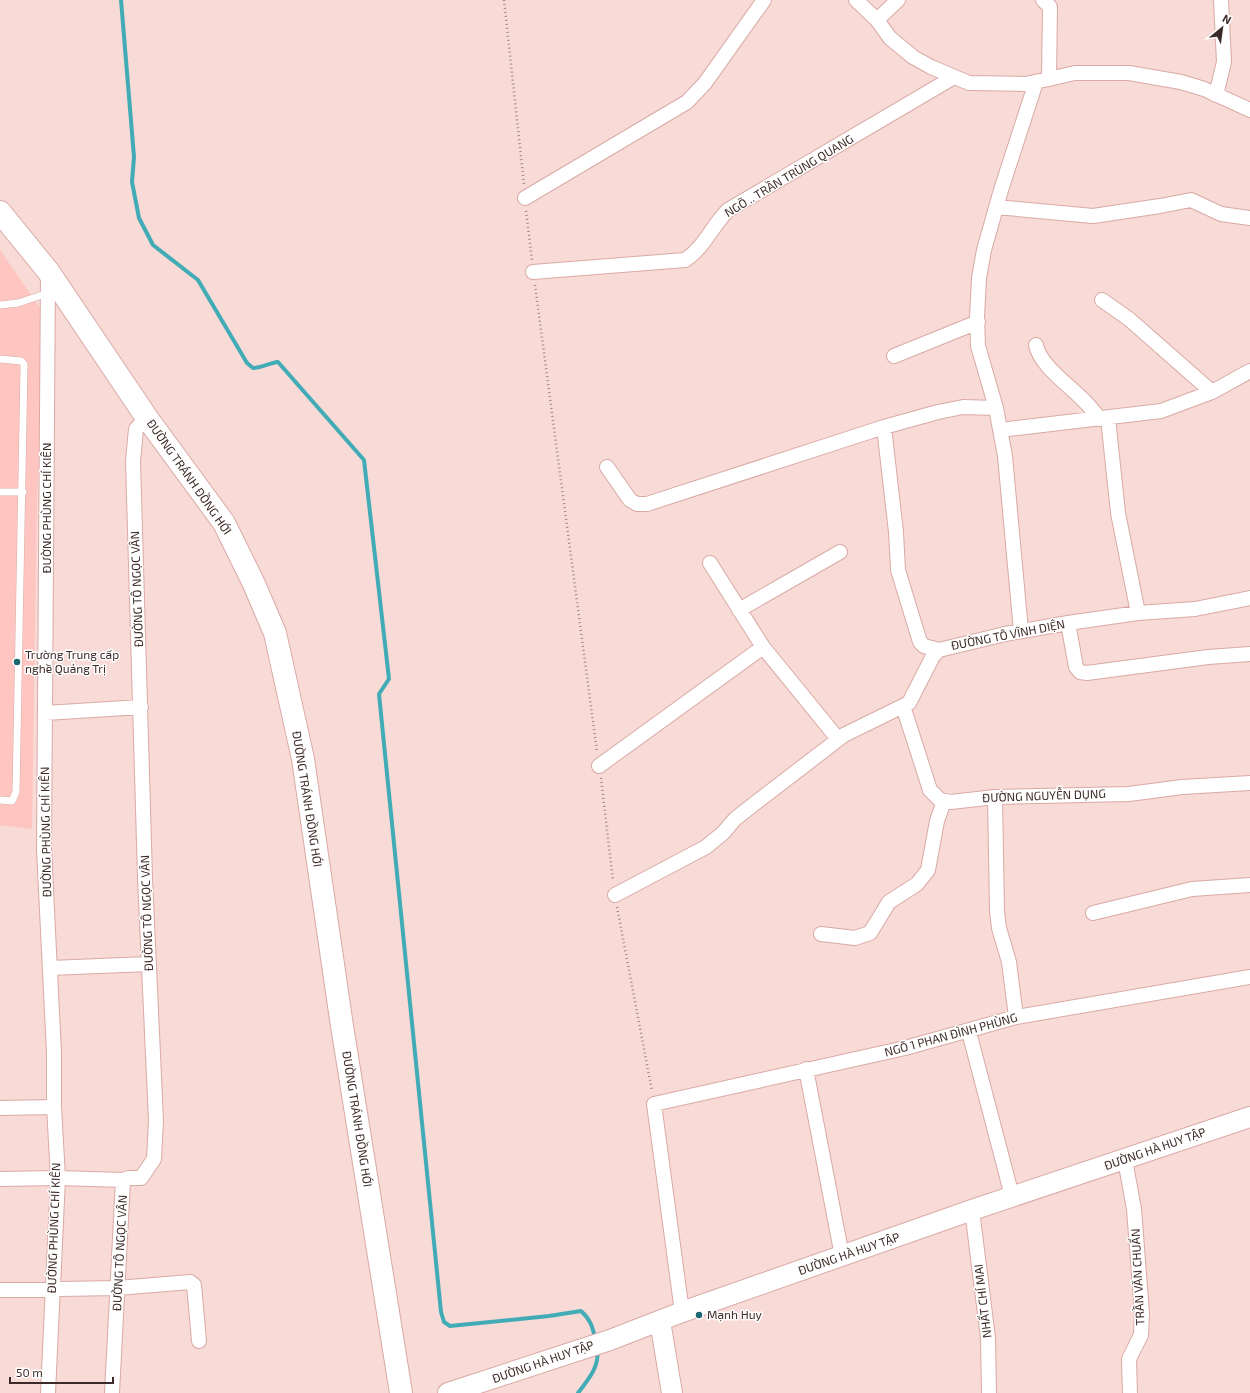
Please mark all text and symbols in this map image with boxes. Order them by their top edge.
north arrow [1202,8,1242,48]
text: N [1220,11,1234,26]
street label: NGÕ .. TRẦN TRÙNG QUANG [722,131,856,220]
street label: ĐƯỜNG TRÁNH ĐỒNG HỚI [145,415,236,537]
street label: ĐƯỜNG PHÙNG CHÍ KIÊN [39,443,53,573]
street label: ĐƯỜNG TÔ NGỌC VÂN [127,531,146,647]
street label: ĐƯỜNG TÔ VĨNH DIỆN [950,616,1066,653]
place label: Trường Trung cấp nghề Quảng Trị [25,647,119,676]
marker: Trường Trung cấp nghề Quảng Trị [12,657,22,667]
street label: ĐƯỜNG TRÁNH ĐỒNG HỚI [290,730,327,868]
street label: ĐƯỜNG PHÙNG CHÍ KIÊN [37,766,53,898]
street label: ĐƯỜNG NGUYỄN DỤNG [982,785,1106,805]
street label: ĐƯỜNG TÔ NGỌC VÂN [137,855,156,971]
street label: NGÕ 1 PHAN ĐÌNH PHÙNG [883,1010,1019,1059]
street label: ĐƯỜNG TRÁNH ĐỒNG HỚI [340,1050,377,1188]
street label: ĐƯỜNG HÀ HUY TẬP [1102,1124,1208,1173]
street label: ĐƯỜNG PHÙNG CHÍ KIÊN [44,1162,62,1294]
street label: ĐƯỜNG TÔ NGỌC VÂN [109,1194,130,1311]
street label: TRẦN VĂN CHUẨN [1126,1228,1147,1326]
street label: ĐƯỜNG HÀ HUY TẬP [796,1229,902,1278]
street label: NHẤT CHÍ MAI [971,1263,993,1339]
place label: Mạnh Huy [707,1307,763,1322]
marker: Mạnh Huy [694,1310,704,1320]
street label: ĐƯỜNG HÀ HUY TẬP [490,1337,596,1386]
scale bar [10,1359,113,1385]
text: 50 m [16,1365,43,1379]

